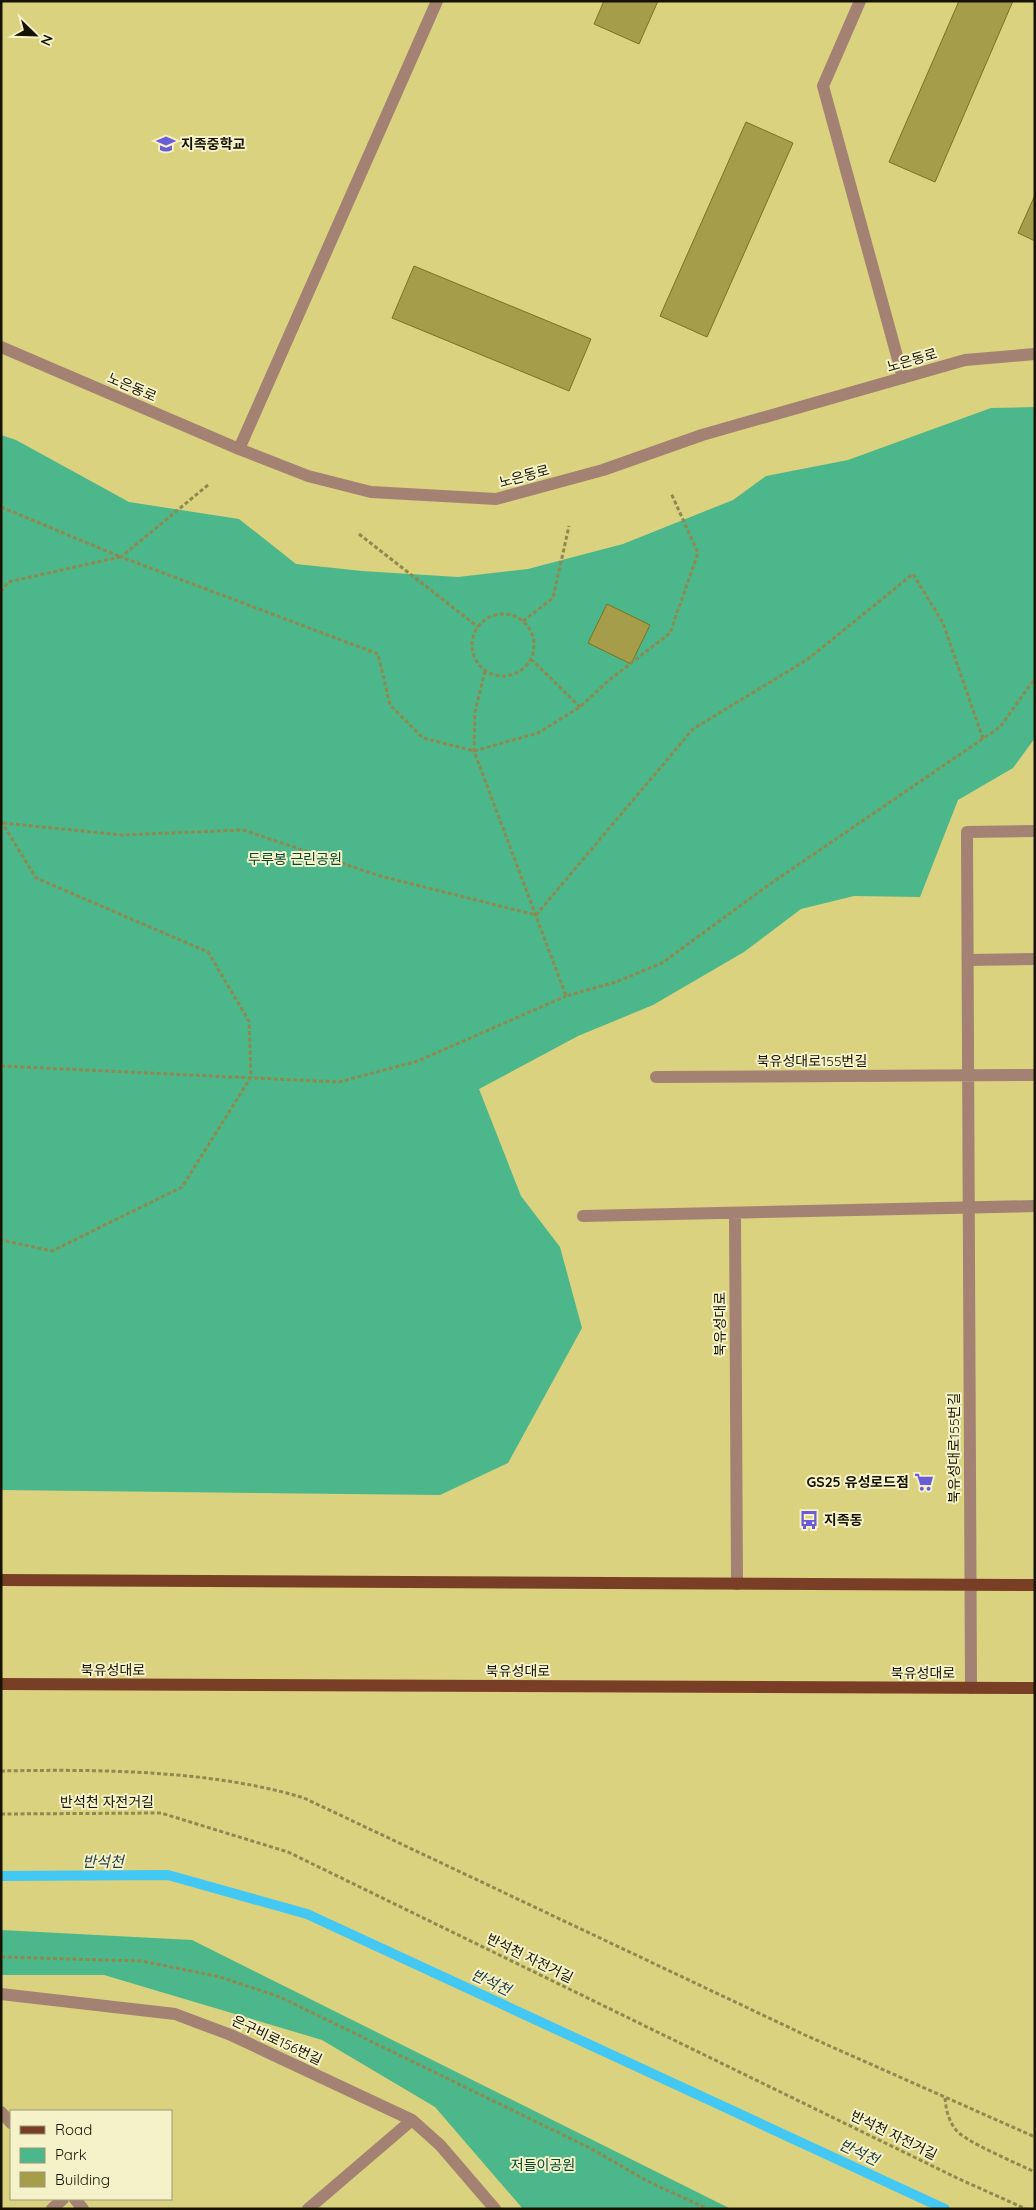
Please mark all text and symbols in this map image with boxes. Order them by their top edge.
north arrow [10,10,60,60]
text: N [37,32,57,48]
school or university icon: 지족중학교 [155,133,177,155]
place label: 지족중학교 [181,135,246,153]
street label: 노은동로 [885,344,939,376]
street label: 노은동로 [105,369,159,405]
street label: 노은동로 [497,461,551,491]
park label: 두루봉 근린공원 [248,850,342,868]
street label: 북유성대로155번길 [757,1052,867,1070]
street label: 북유성대로 [711,1292,729,1356]
street label: 북유성대로155번길 [945,1393,963,1503]
supermarket icon: GS25 유성로드점 [913,1471,935,1493]
place label: GS25 유성로드점 [807,1473,909,1491]
bus stop icon: 지족동 [798,1509,820,1531]
place label: 지족동 [824,1511,863,1529]
street label: 북유성대로 [81,1661,145,1679]
street label: 북유성대로 [486,1662,550,1680]
street label: 북유성대로 [891,1664,955,1682]
street label: 반석천 자전거길 [60,1793,154,1811]
water label: 반석천 [82,1852,126,1871]
street label: 반석천 자전거길 [484,1930,576,1986]
water label: 반석천 [468,1965,514,1999]
street label: 은구비로156번길 [229,2011,325,2069]
street label: 반석천 자전거길 [848,2107,940,2163]
legend [10,2110,172,2200]
text: Road [55,2120,92,2139]
water label: 반석천 [836,2135,882,2169]
text: Park [55,2145,87,2164]
park label: 저들이공원 [511,2156,575,2174]
text: Building [55,2170,110,2189]

